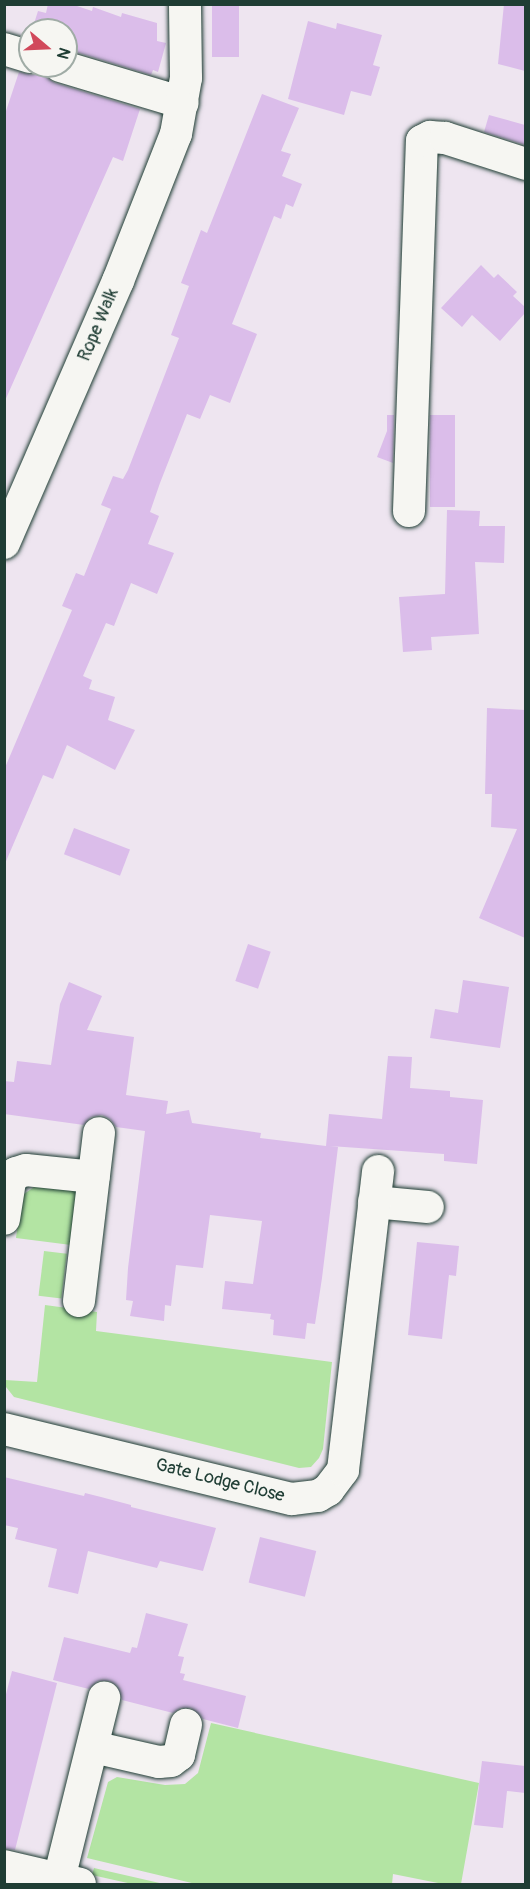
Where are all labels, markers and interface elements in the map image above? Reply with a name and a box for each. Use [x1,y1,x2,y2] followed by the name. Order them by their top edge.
[18,18,78,78] north arrow
[52,45,74,62] text: N
[74,285,124,365] street label: Rope Walk
[153,1455,287,1507] street label: Gate Lodge Close

